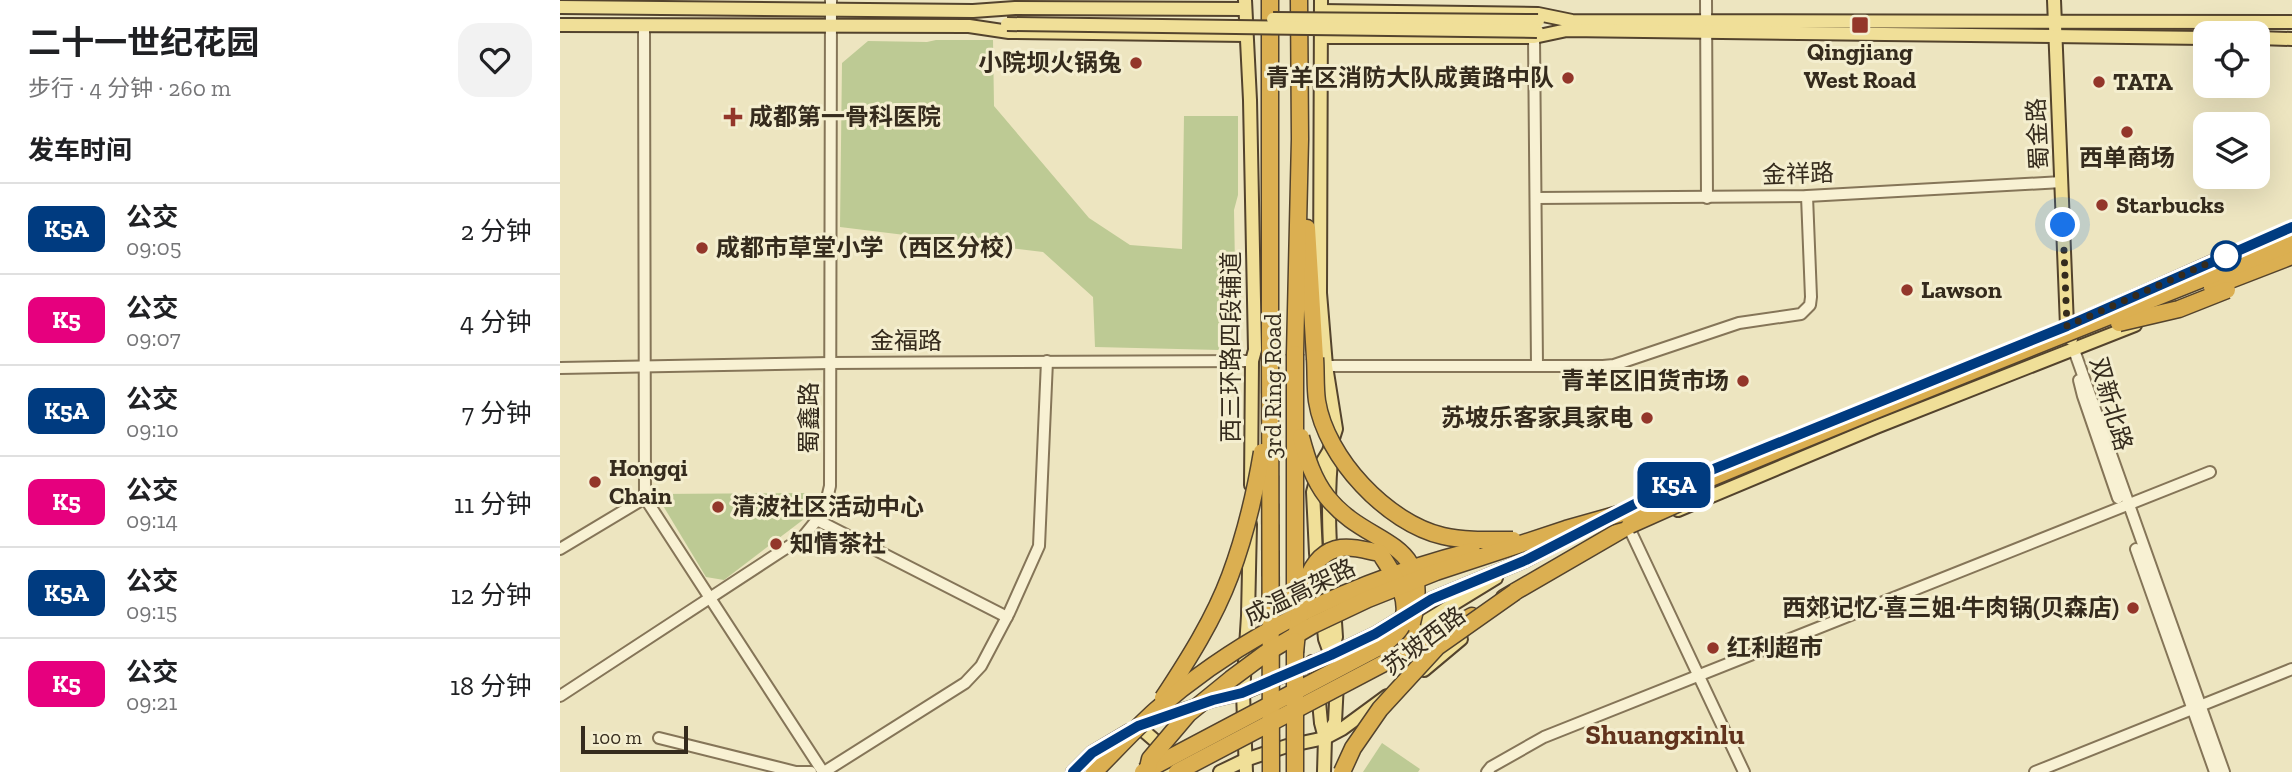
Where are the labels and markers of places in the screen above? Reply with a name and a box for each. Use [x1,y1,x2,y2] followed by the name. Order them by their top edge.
[1850,15,1870,35] marker: Qingjiang West Road
[1804,37,1917,94] place label: Qingjiang West Road
[978,48,1122,77] place label: 小院坝火锅兔
[1128,55,1144,71] marker: 小院坝火锅兔
[1266,63,1554,92] place label: 青羊区消防大队成黄路中队
[2113,67,2173,96] place label: TATA
[1560,70,1576,86] marker: 青羊区消防大队成黄路中队
[2091,74,2107,90] marker: TATA
[749,102,941,131] place label: 成都第一骨科医院
[723,107,743,127] marker: 成都第一骨科医院
[2119,124,2135,140] marker: 西单商场
[2079,143,2175,172] place label: 西单商场
[2116,190,2225,219] place label: Starbucks
[2094,197,2110,213] marker: Starbucks
[716,233,1028,262] place label: 成都市草堂小学（西区分校）
[694,240,710,256] marker: 成都市草堂小学（西区分校）
[2211,241,2241,271] unlabelled marker
[1921,275,2002,304] place label: Lawson
[1899,282,1915,298] marker: Lawson
[1561,366,1729,395] place label: 青羊区旧货市场
[1735,373,1751,389] marker: 青羊区旧货市场
[1441,403,1633,432] place label: 苏坡乐客家具家电
[1639,410,1655,426] marker: 苏坡乐客家具家电
[609,453,688,510] place label: Hongqi Chain
[587,474,603,490] marker: Hongqi Chain
[732,492,924,521] place label: 清波社区活动中心
[710,499,726,515] marker: 清波社区活动中心
[790,529,886,558] place label: 知情茶社
[768,536,784,552] marker: 知情茶社
[1782,593,2119,622] place label: 西郊记忆·喜三姐·牛肉锅(贝森店)
[2125,600,2141,616] marker: 西郊记忆·喜三姐·牛肉锅(贝森店)
[1727,633,1823,662] place label: 红利超市
[1705,640,1721,656] marker: 红利超市

